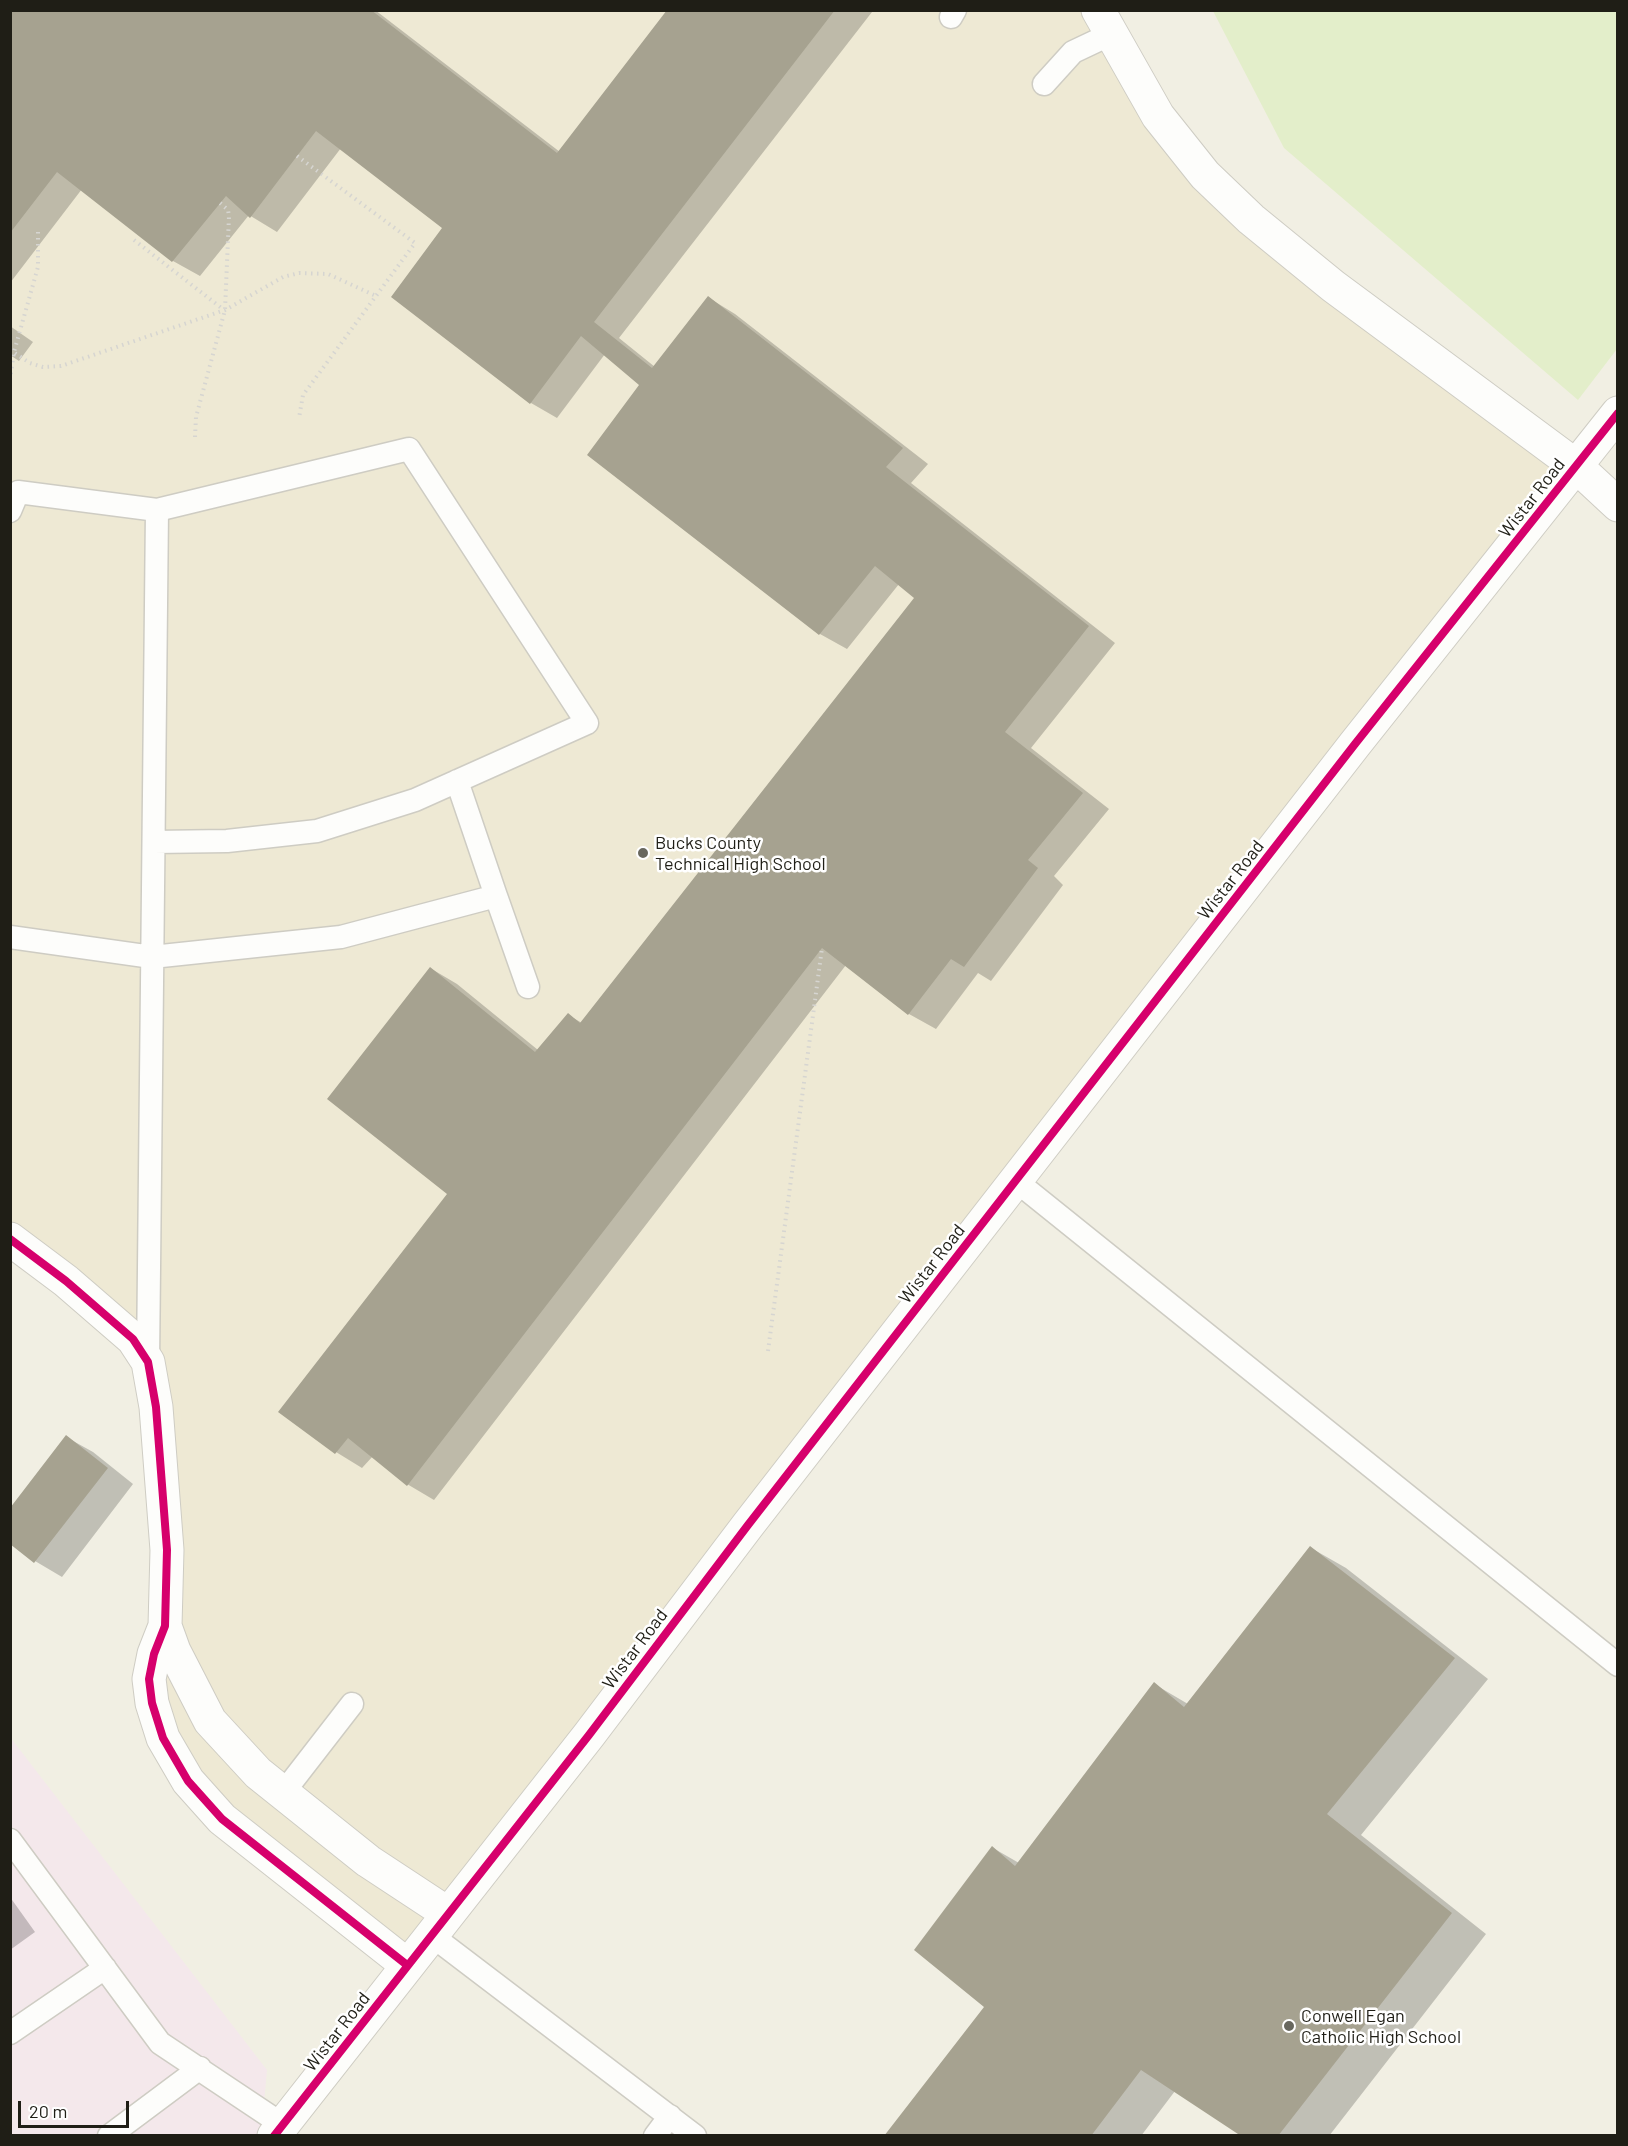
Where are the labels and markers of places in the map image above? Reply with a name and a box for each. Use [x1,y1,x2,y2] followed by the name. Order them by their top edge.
[655,832,826,874] place label: Bucks County Technical High School
[636,846,650,860] marker: Bucks County Technical High School
[1301,2005,1461,2048] place label: Conwell Egan Catholic High School
[1282,2019,1296,2033] marker: Conwell Egan Catholic High School

